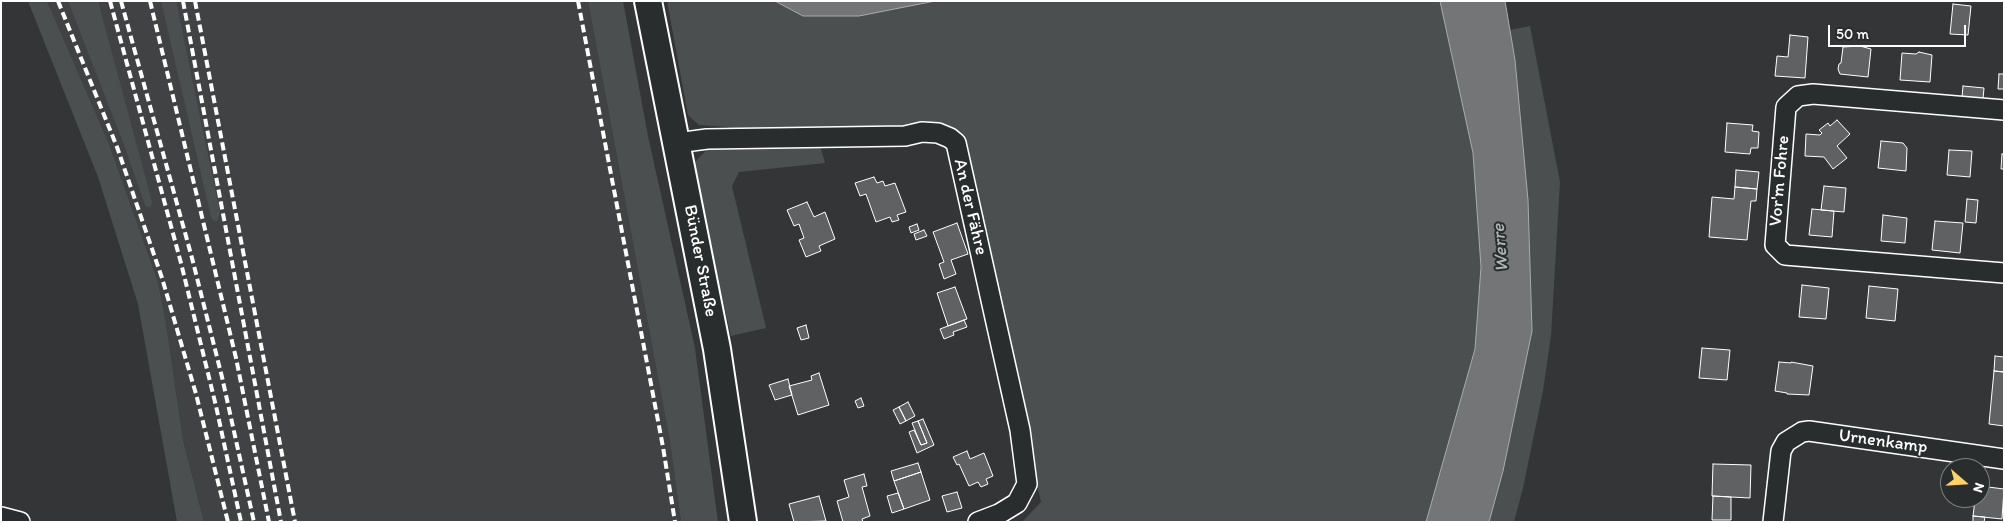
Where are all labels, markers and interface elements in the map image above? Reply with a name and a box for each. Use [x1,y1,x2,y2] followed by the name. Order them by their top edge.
[1830,15,1968,47] scale bar
[1836,25,1869,43] text: 50 m
[1765,135,1795,227] street label: Vor'm Fohre
[948,157,992,257] street label: An der Fähre
[679,203,721,319] street label: Bünder Straße
[1488,223,1514,273] water label: Werre
[1837,425,1929,459] street label: Urnenkamp
[1940,458,1990,508] north arrow
[1969,480,1988,495] text: N

